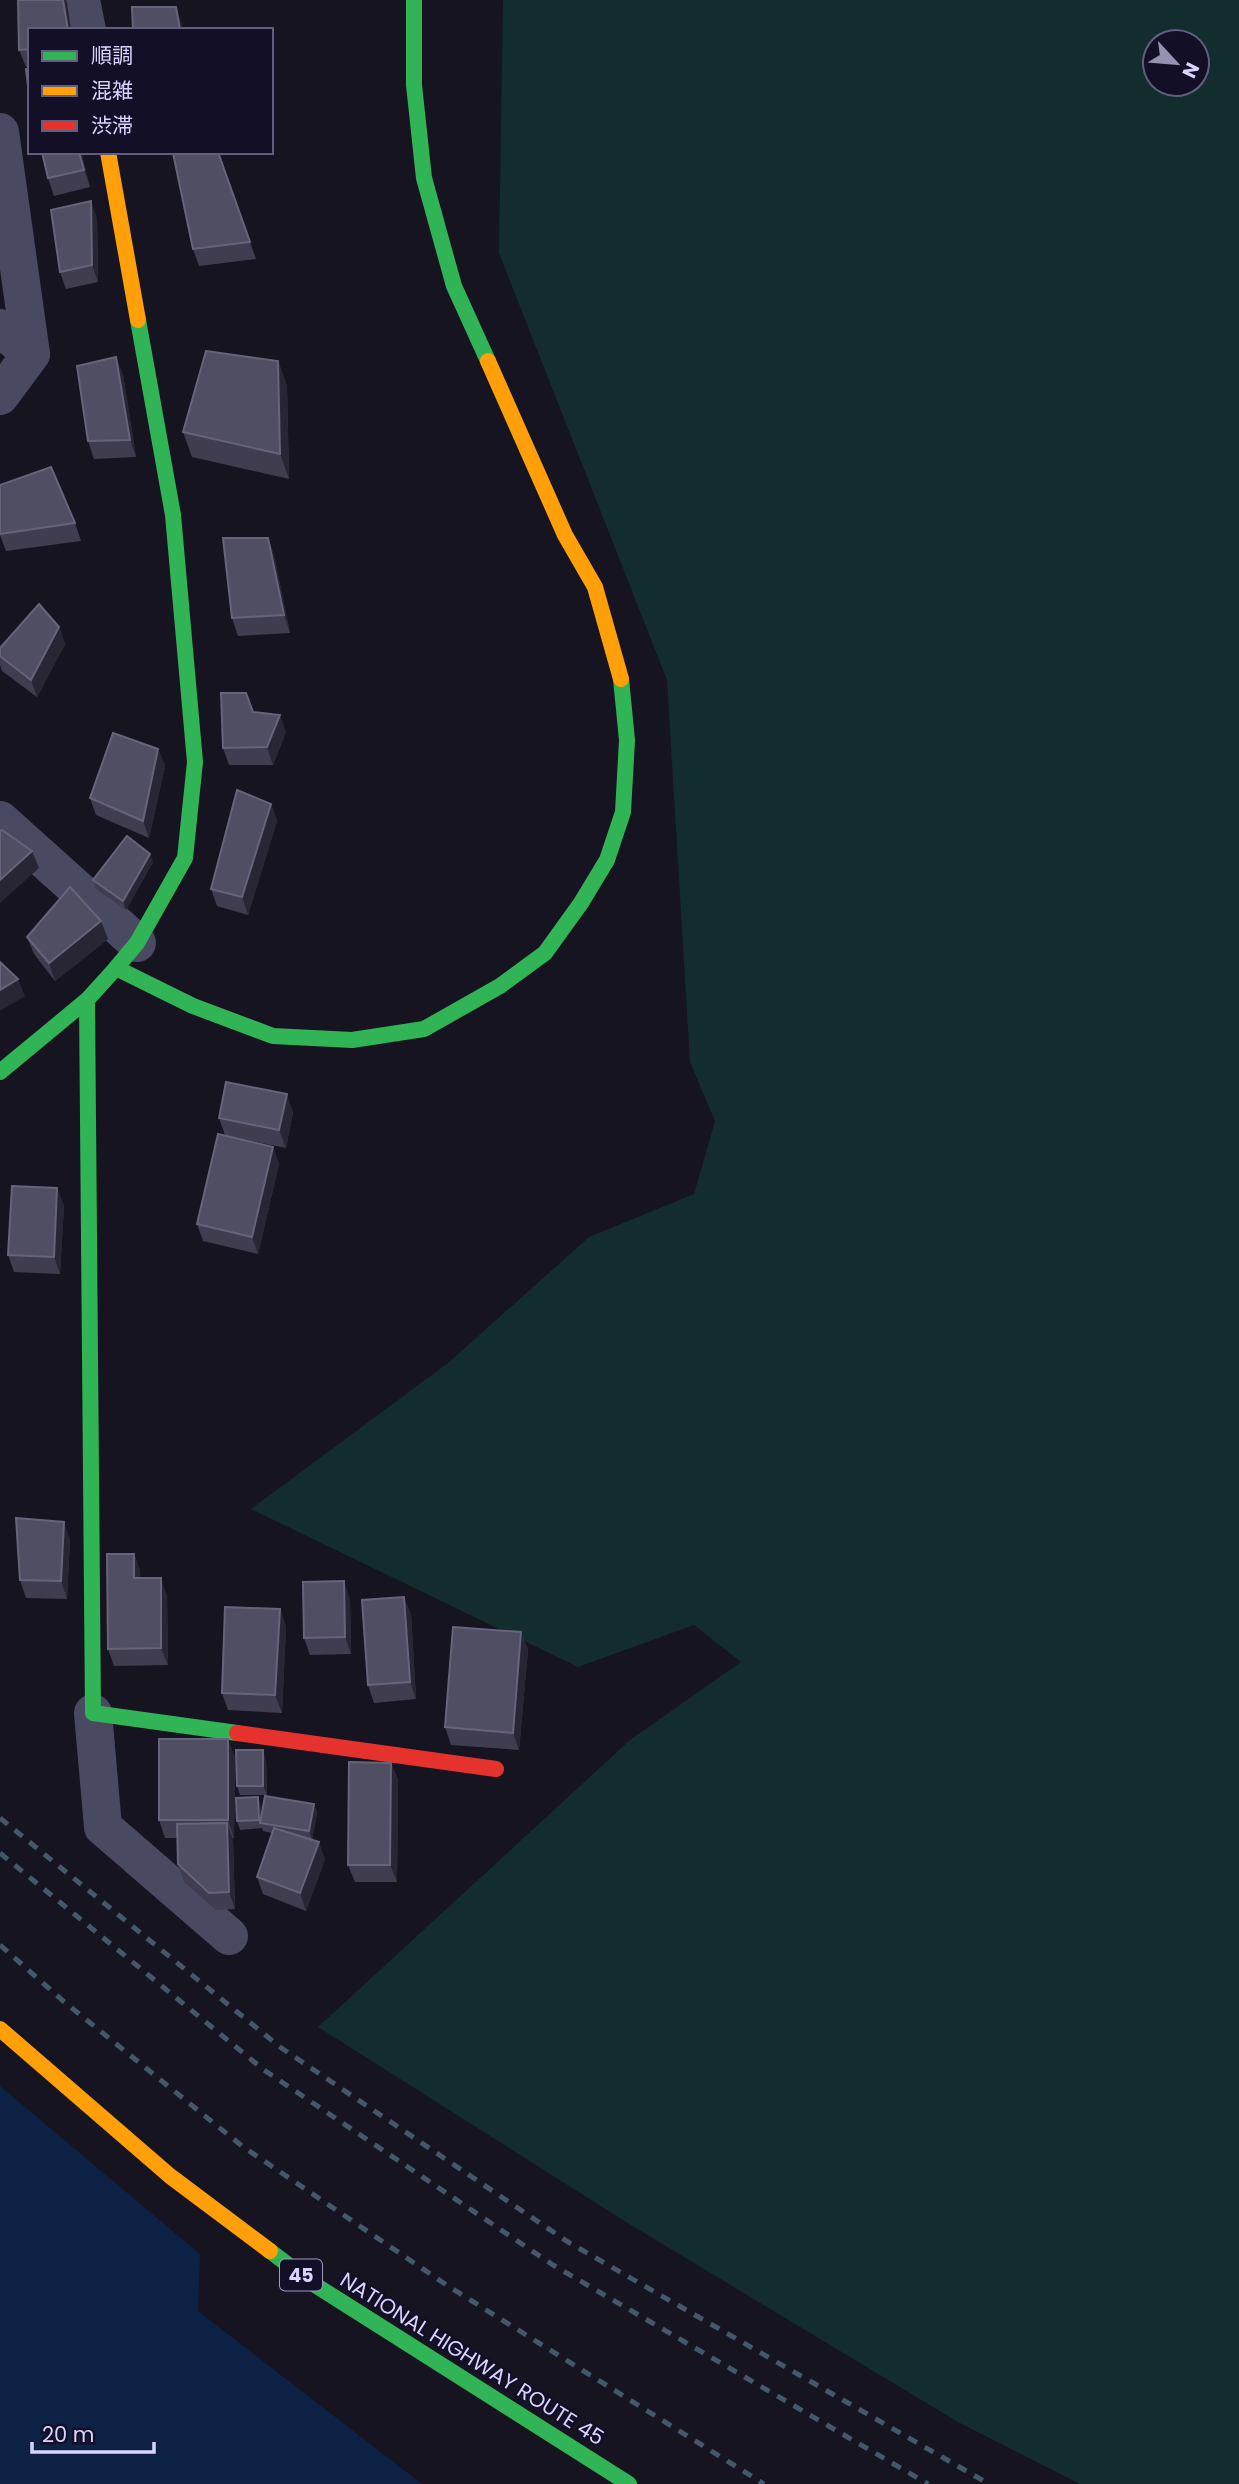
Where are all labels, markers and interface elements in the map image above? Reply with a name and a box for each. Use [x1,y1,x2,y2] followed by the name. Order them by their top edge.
[28,28,273,154] legend
[1141,28,1211,98] north arrow
[91,41,133,70] text: 順調
[1176,58,1206,83] text: N
[91,76,133,105] text: 混雑
[91,111,133,140] text: 渋滞
[280,2260,322,2290] road number: 45
[335,2265,610,2452] street label: NATIONAL HIGHWAY ROUTE 45
[32,2410,154,2454] scale bar
[42,2420,95,2449] text: 20 m

